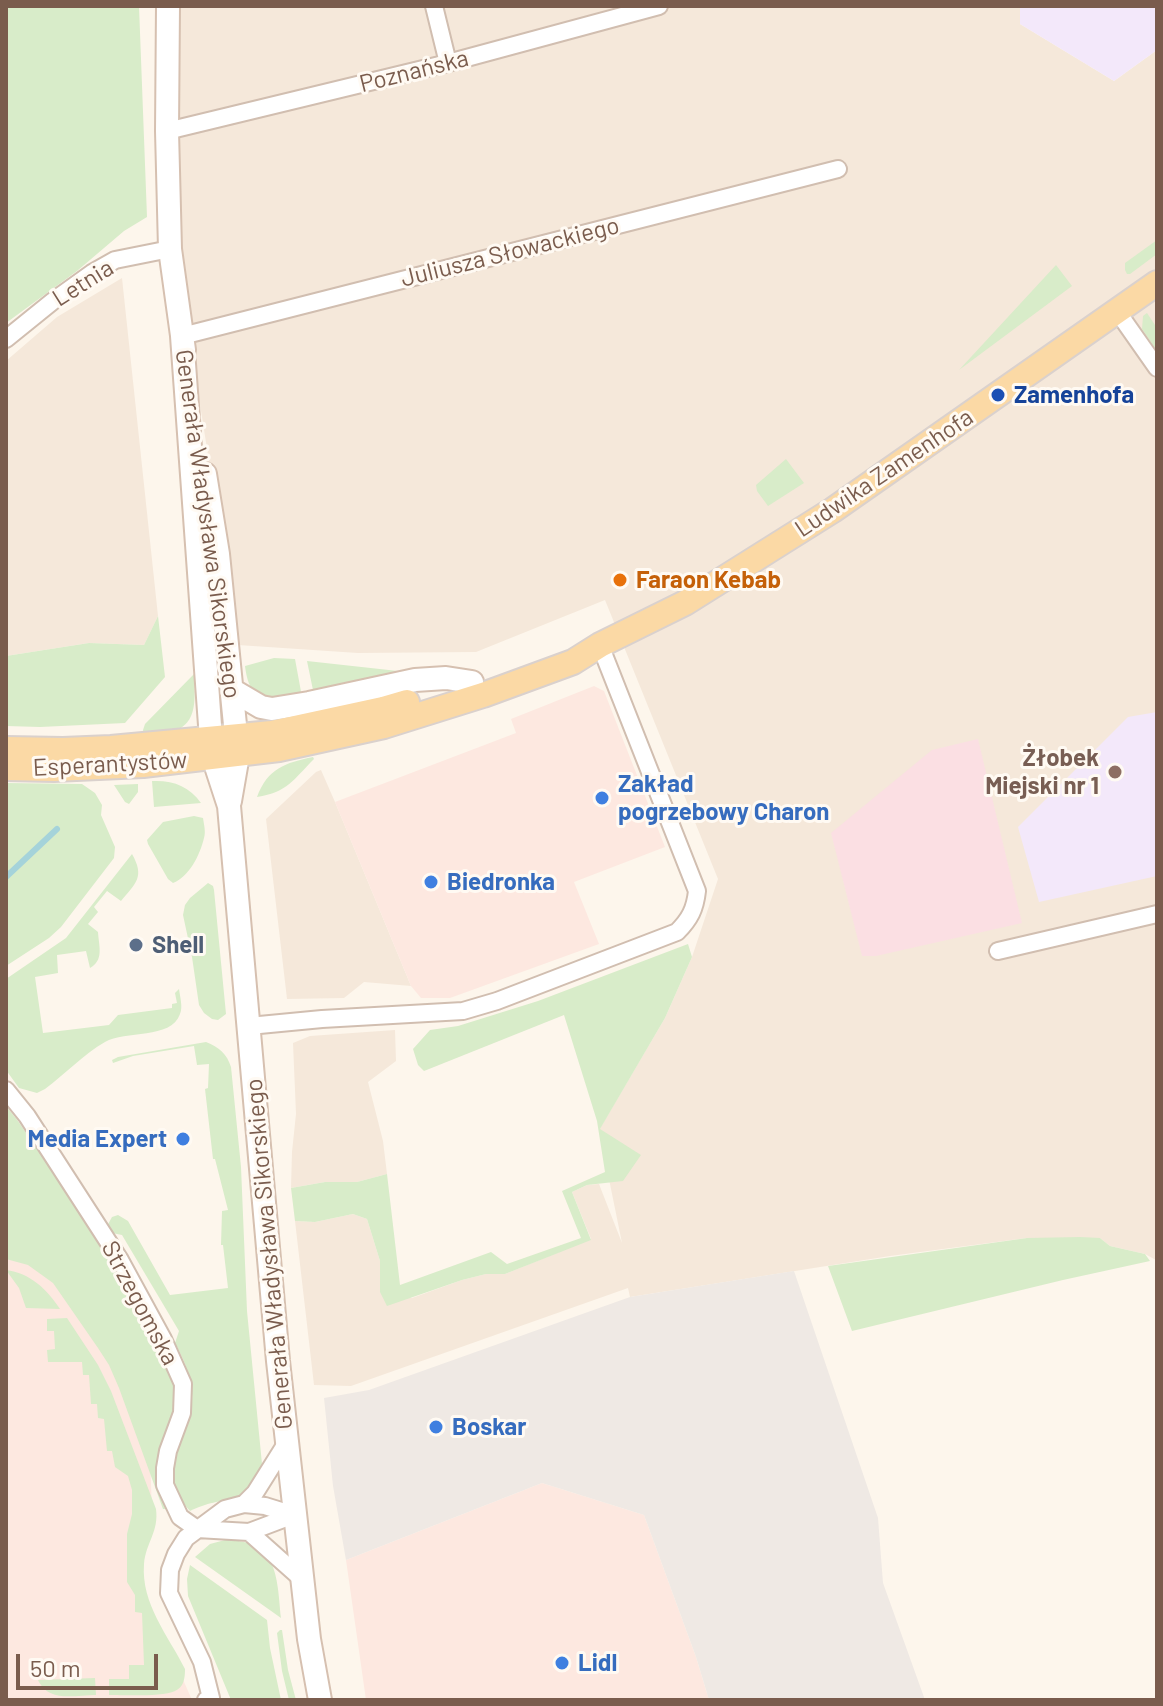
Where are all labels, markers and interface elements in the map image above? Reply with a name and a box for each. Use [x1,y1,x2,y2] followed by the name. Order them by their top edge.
[357,44,471,98] street label: Poznańska
[398,211,622,293] street label: Juliusza Słowackiego
[47,253,119,313] street label: Letnia
[169,348,247,700] street label: Generała Władysława Sikorskiego
[1014,381,1134,409] place label: Zamenhofa
[989,386,1007,404] marker: Zamenhofa
[789,403,979,543] street label: Ludwika Zamenhofa
[636,566,781,594] place label: Faraon Kebab
[611,571,629,589] marker: Faraon Kebab
[985,744,1099,800] place label: Żłobek Miejski nr 1
[32,746,188,782] street label: Esperantystów
[1106,763,1124,781] marker: Żłobek Miejski nr 1
[618,770,829,826] place label: Zakład pogrzebowy Charon
[593,789,611,807] marker: Zakład pogrzebowy Charon
[447,868,555,896] place label: Biedronka
[422,873,440,891] marker: Biedronka
[152,931,204,959] place label: Shell
[127,936,145,954] marker: Shell
[239,1077,299,1431] street label: Generała Władysława Sikorskiego
[28,1125,167,1153] place label: Media Expert
[174,1130,192,1148] marker: Media Expert
[95,1236,185,1370] street label: Strzegomska
[452,1413,526,1441] place label: Boskar
[427,1418,445,1436] marker: Boskar
[20,1638,162,1688] scale bar
[578,1649,617,1677] place label: Lidl
[30,1653,81,1682] text: 50 m
[553,1654,571,1672] marker: Lidl

